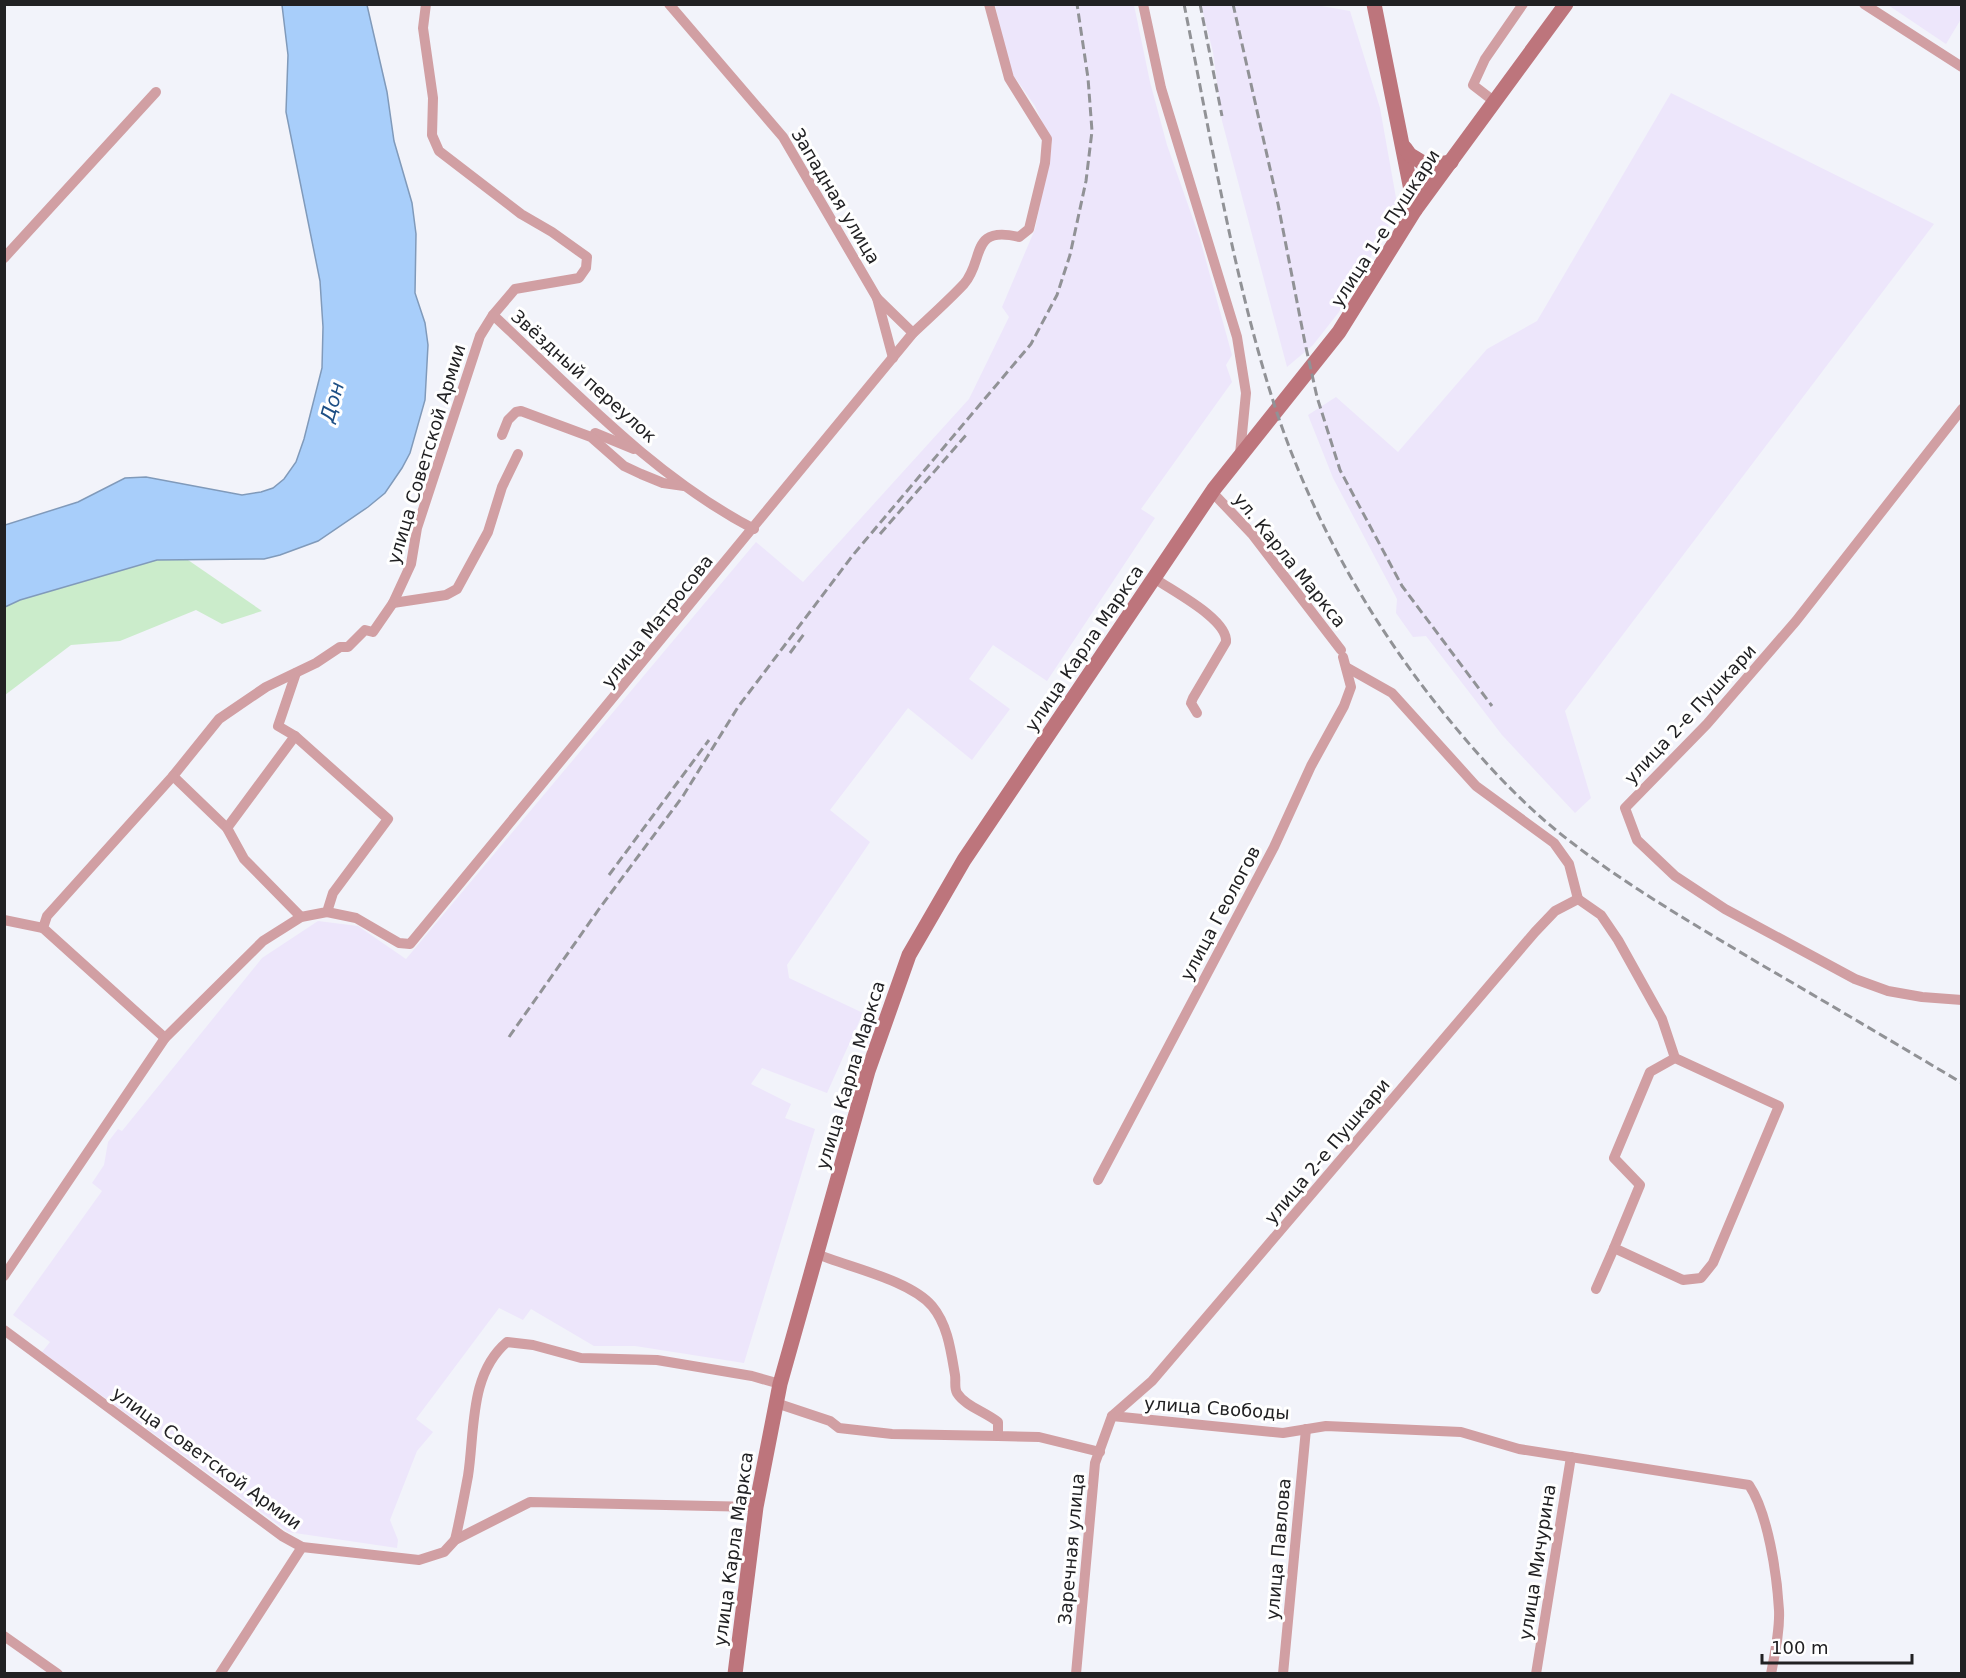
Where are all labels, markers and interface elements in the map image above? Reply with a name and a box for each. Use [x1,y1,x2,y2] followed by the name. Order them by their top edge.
[787,124,885,268] street label: Западная улица
[1326,145,1444,311] street label: улица 1-е Пушкари
[507,305,661,447] street label: Звёздный переулок
[383,342,469,566] street label: улица Советской Армии
[315,379,349,426] water label: Дон
[1229,489,1351,631] street label: ул. Карла Маркса
[597,550,717,692] street label: улица Матросова
[1020,561,1148,735] street label: улица Карла Маркса
[1620,640,1760,788] street label: улица 2-е Пушкари
[1176,842,1264,984] street label: улица Геологов
[811,978,889,1172] street label: улица Карла Маркса
[1260,1074,1394,1228] street label: улица 2-е Пушкари
[108,1382,306,1534] street label: улица Советской Армии
[1144,1392,1290,1424] street label: улица Свободы
[709,1450,757,1648] street label: улица Карла Маркса
[1054,1472,1088,1626] street label: Заречная улица
[1261,1477,1295,1621] street label: улица Павлова
[1514,1483,1560,1641] street label: улица Мичурина
[1762,1627,1912,1665] scale bar
[1771,1637,1829,1658] text: 100 m

